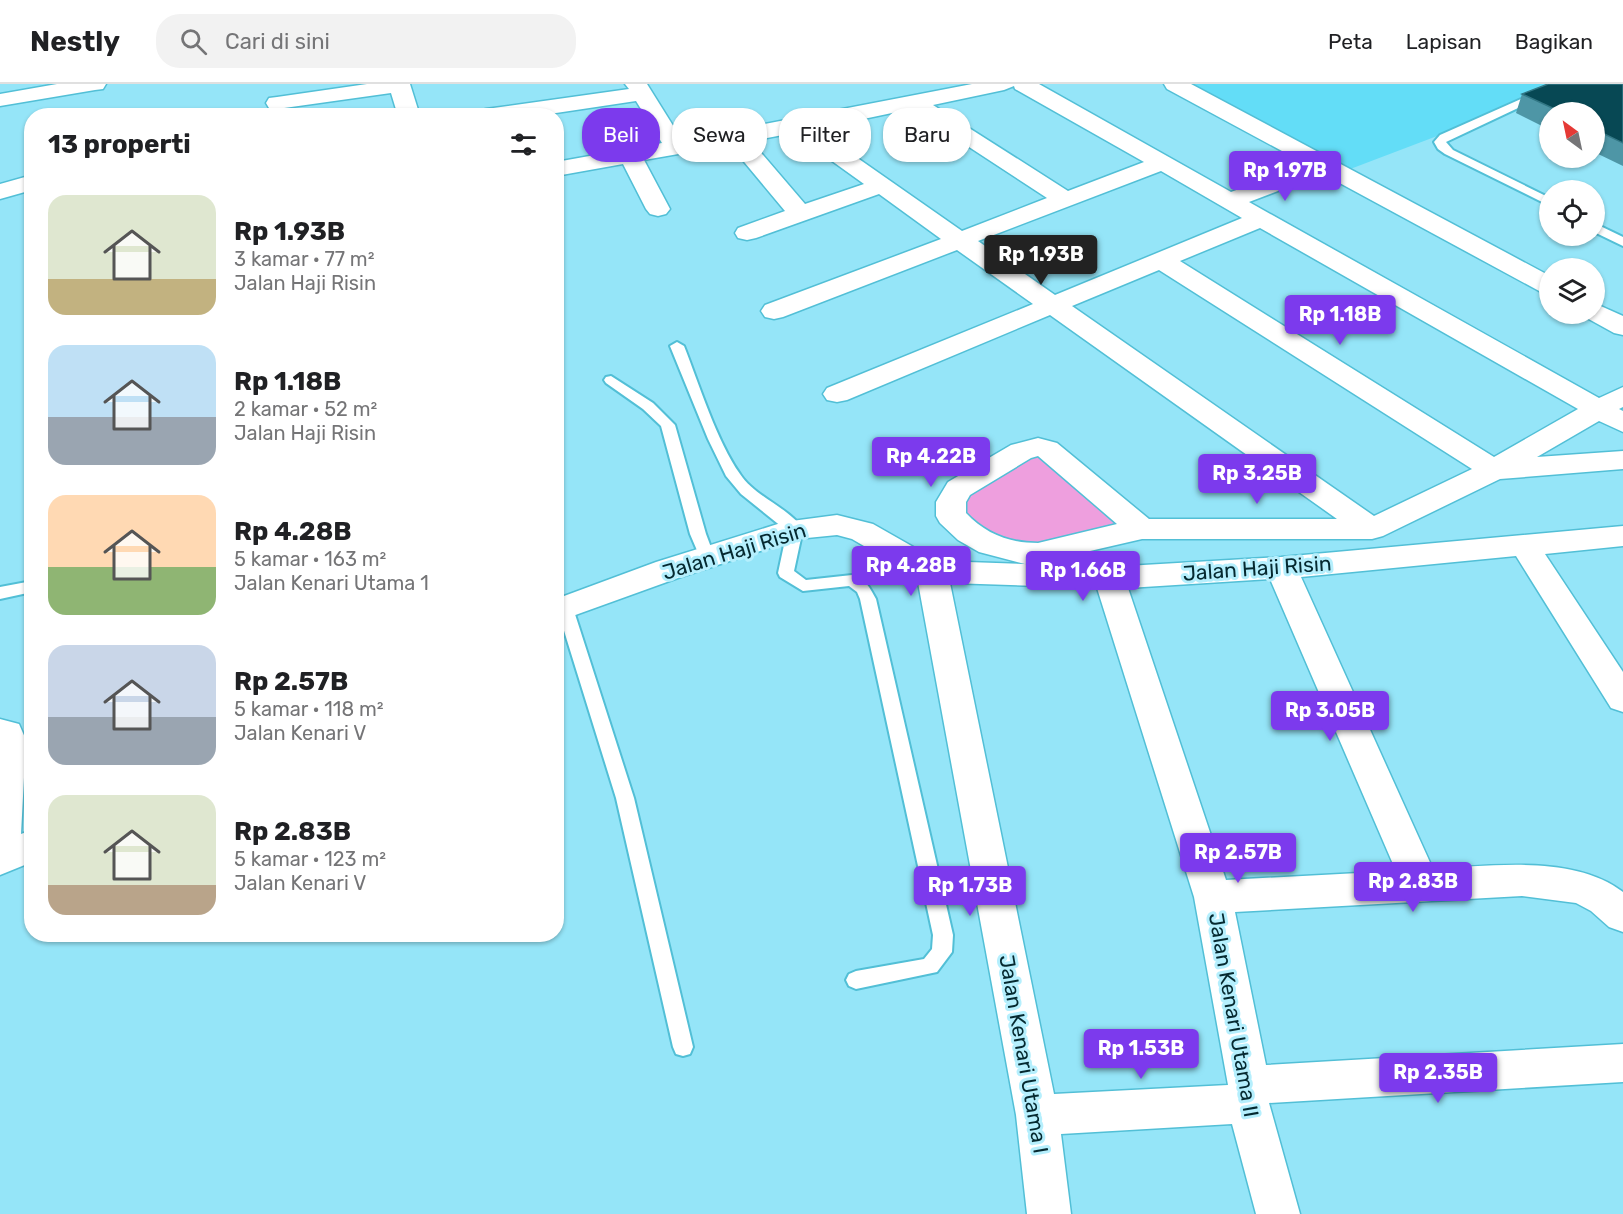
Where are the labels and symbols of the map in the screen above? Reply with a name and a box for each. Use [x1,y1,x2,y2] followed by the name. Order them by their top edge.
[1539,102,1605,168] north arrow
[1223,151,1347,202] pin: Rp 1.97B
[979,235,1103,286] pin: Rp 1.93B
[1278,295,1402,346] pin: Rp 1.18B
[869,437,993,488] pin: Rp 4.22B
[1195,454,1319,505] pin: Rp 3.25B
[659,517,809,585] street label: Jalan Haji Risin
[849,546,973,597] pin: Rp 4.28B
[1182,550,1332,586] street label: Jalan Haji Risin
[1021,551,1145,602] pin: Rp 1.66B
[1268,691,1392,742] pin: Rp 3.05B
[1176,833,1300,884] pin: Rp 2.57B
[1351,862,1475,913] pin: Rp 2.83B
[908,866,1032,917] pin: Rp 1.73B
[1204,911,1264,1119] street label: Jalan Kenari Utama II
[994,953,1054,1155] street label: Jalan Kenari Utama I
[1079,1029,1203,1080] pin: Rp 1.53B
[1376,1053,1500,1104] pin: Rp 2.35B

